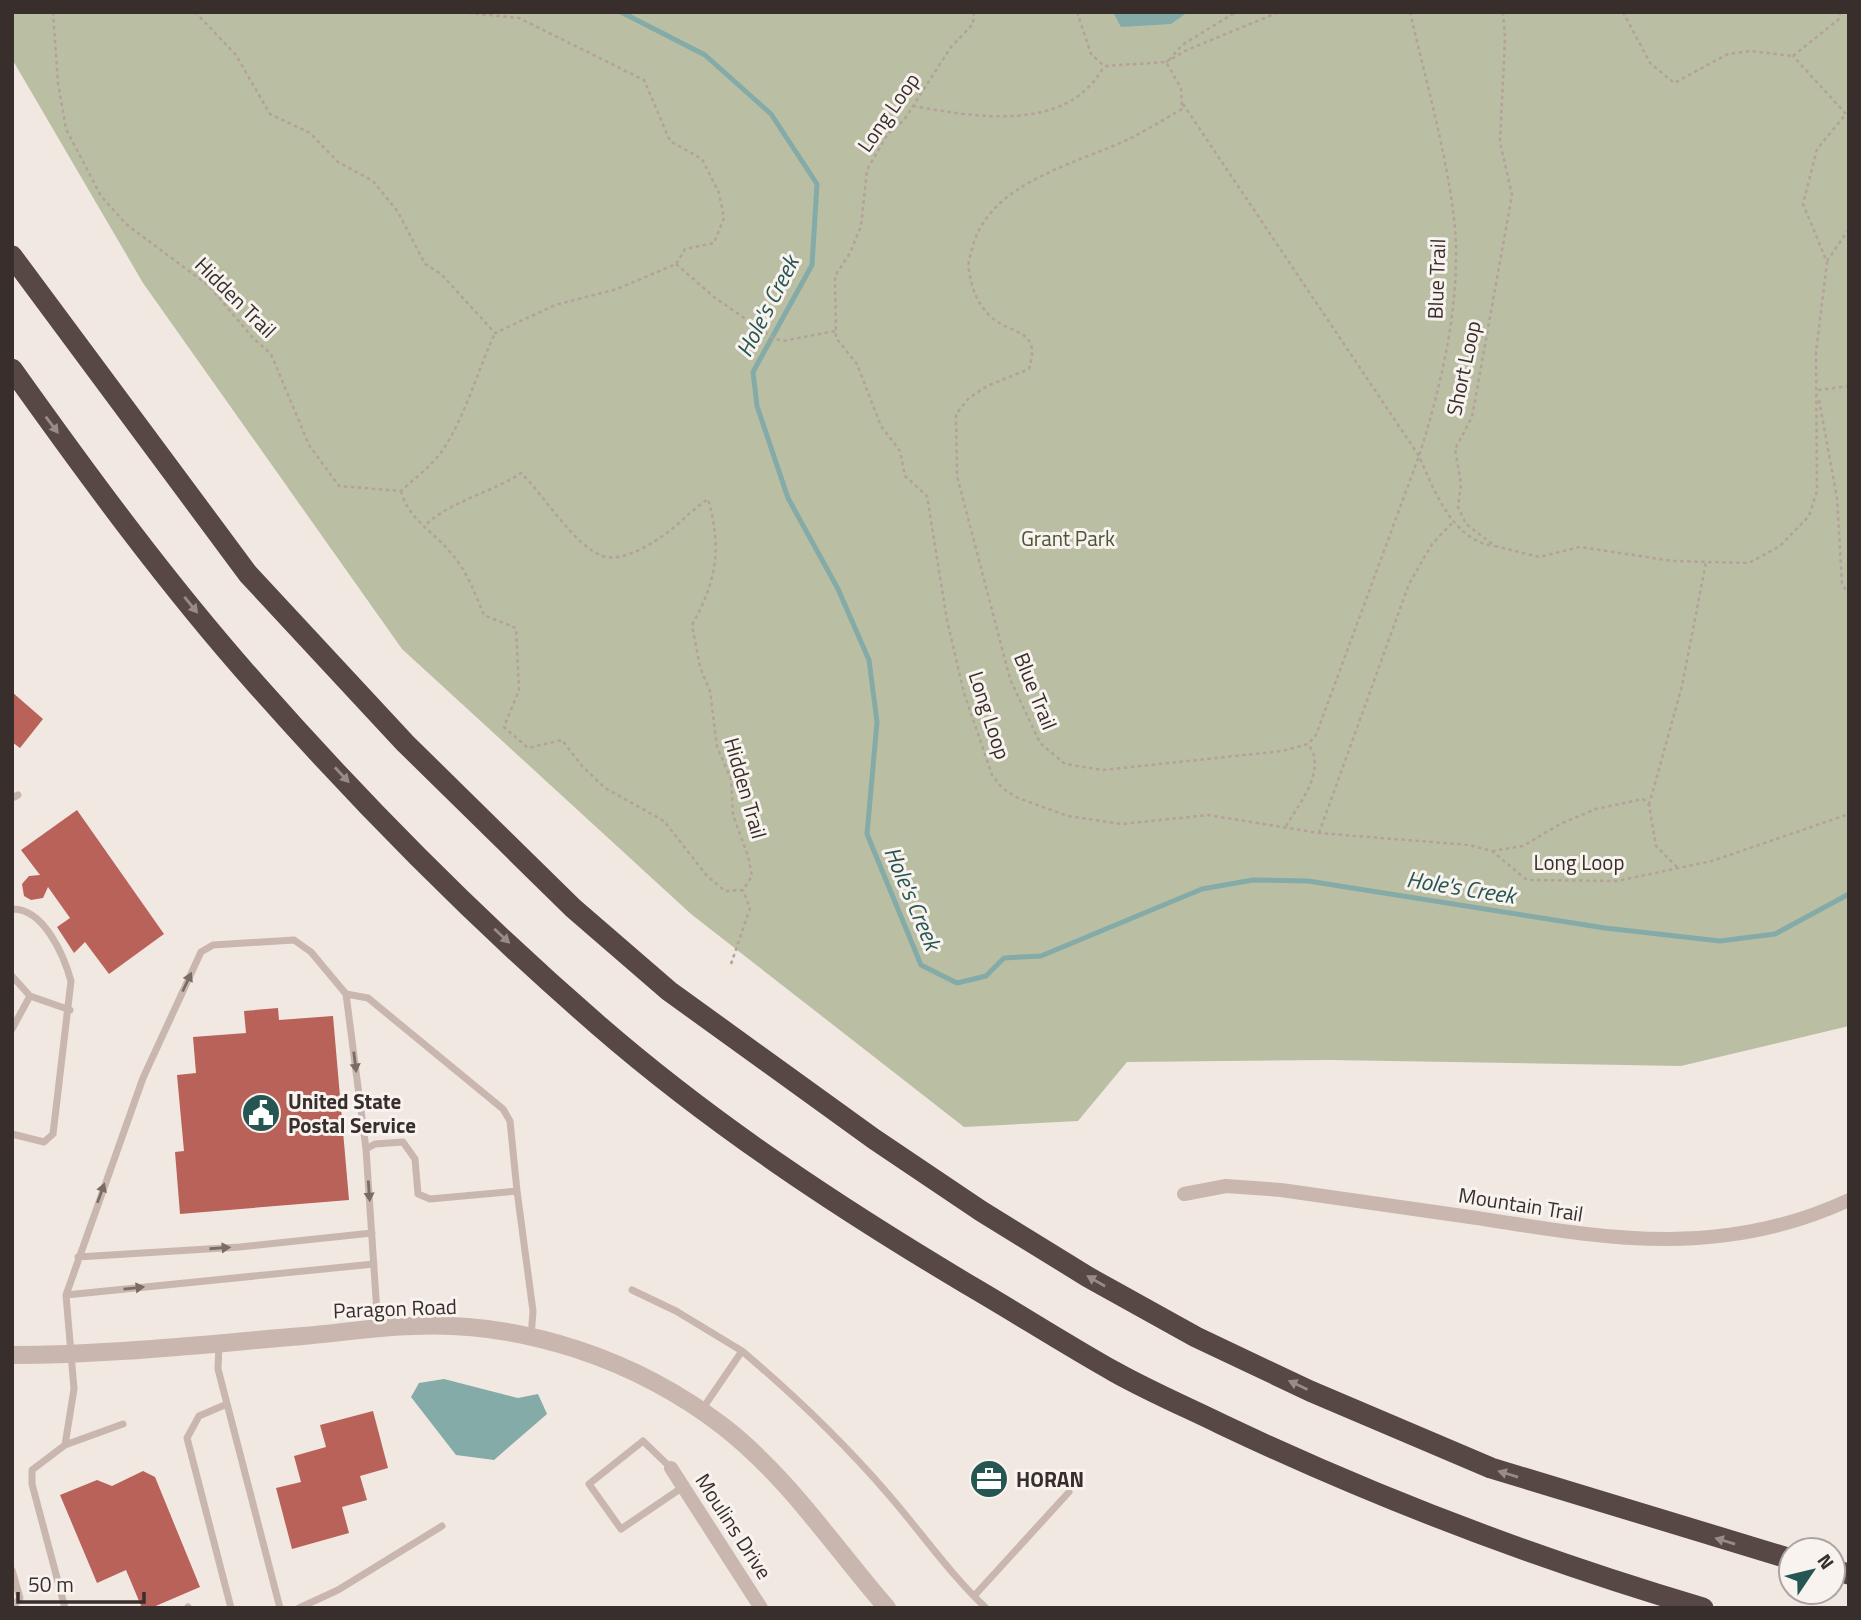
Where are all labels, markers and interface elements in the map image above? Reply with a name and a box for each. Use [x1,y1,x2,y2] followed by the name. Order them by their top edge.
[849,66,927,158] street label: Long Loop
[1419,238,1453,320] street label: Blue Trail
[727,247,809,363] water label: Hole's Creek
[188,249,284,345] street label: Hidden Trail
[1437,318,1489,418] street label: Short Loop
[45,415,60,433] one-way arrow
[1021,522,1115,554] park label: Grant Park
[183,596,198,613] one-way arrow
[1006,648,1066,734] street label: Blue Trail
[961,667,1019,763] street label: Long Loop
[716,734,776,842] street label: Hidden Trail
[333,766,349,783] one-way arrow
[875,841,952,958] water label: Hole's Creek
[1534,846,1624,878] street label: Long Loop
[1404,861,1521,913] water label: Hole's Creek
[493,928,510,944] one-way arrow
[181,972,193,992] one-way arrow
[349,1051,360,1073] one-way arrow
[288,1085,416,1141] place label: United State Postal Service
[240,1092,282,1134] public building icon: United State Postal Service
[1456,1178,1586,1230] street label: Mountain Trail
[364,1180,375,1202] one-way arrow
[96,1182,107,1203] one-way arrow
[209,1242,231,1253] one-way arrow
[1086,1275,1106,1287] one-way arrow
[123,1282,145,1293] one-way arrow
[333,1290,457,1326] street label: Paragon Road
[1288,1380,1308,1391] one-way arrow
[968,1458,1010,1500] office icon: HORAN
[1016,1463,1084,1495] place label: HORAN
[688,1467,780,1585] street label: Moulins Drive
[1497,1468,1518,1478] one-way arrow
[1714,1535,1735,1545] one-way arrow
[1777,1536,1847,1606] north arrow
[1811,1547,1842,1575] text: N
[18,1560,144,1604] scale bar
[28,1568,74,1600] text: 50 m

